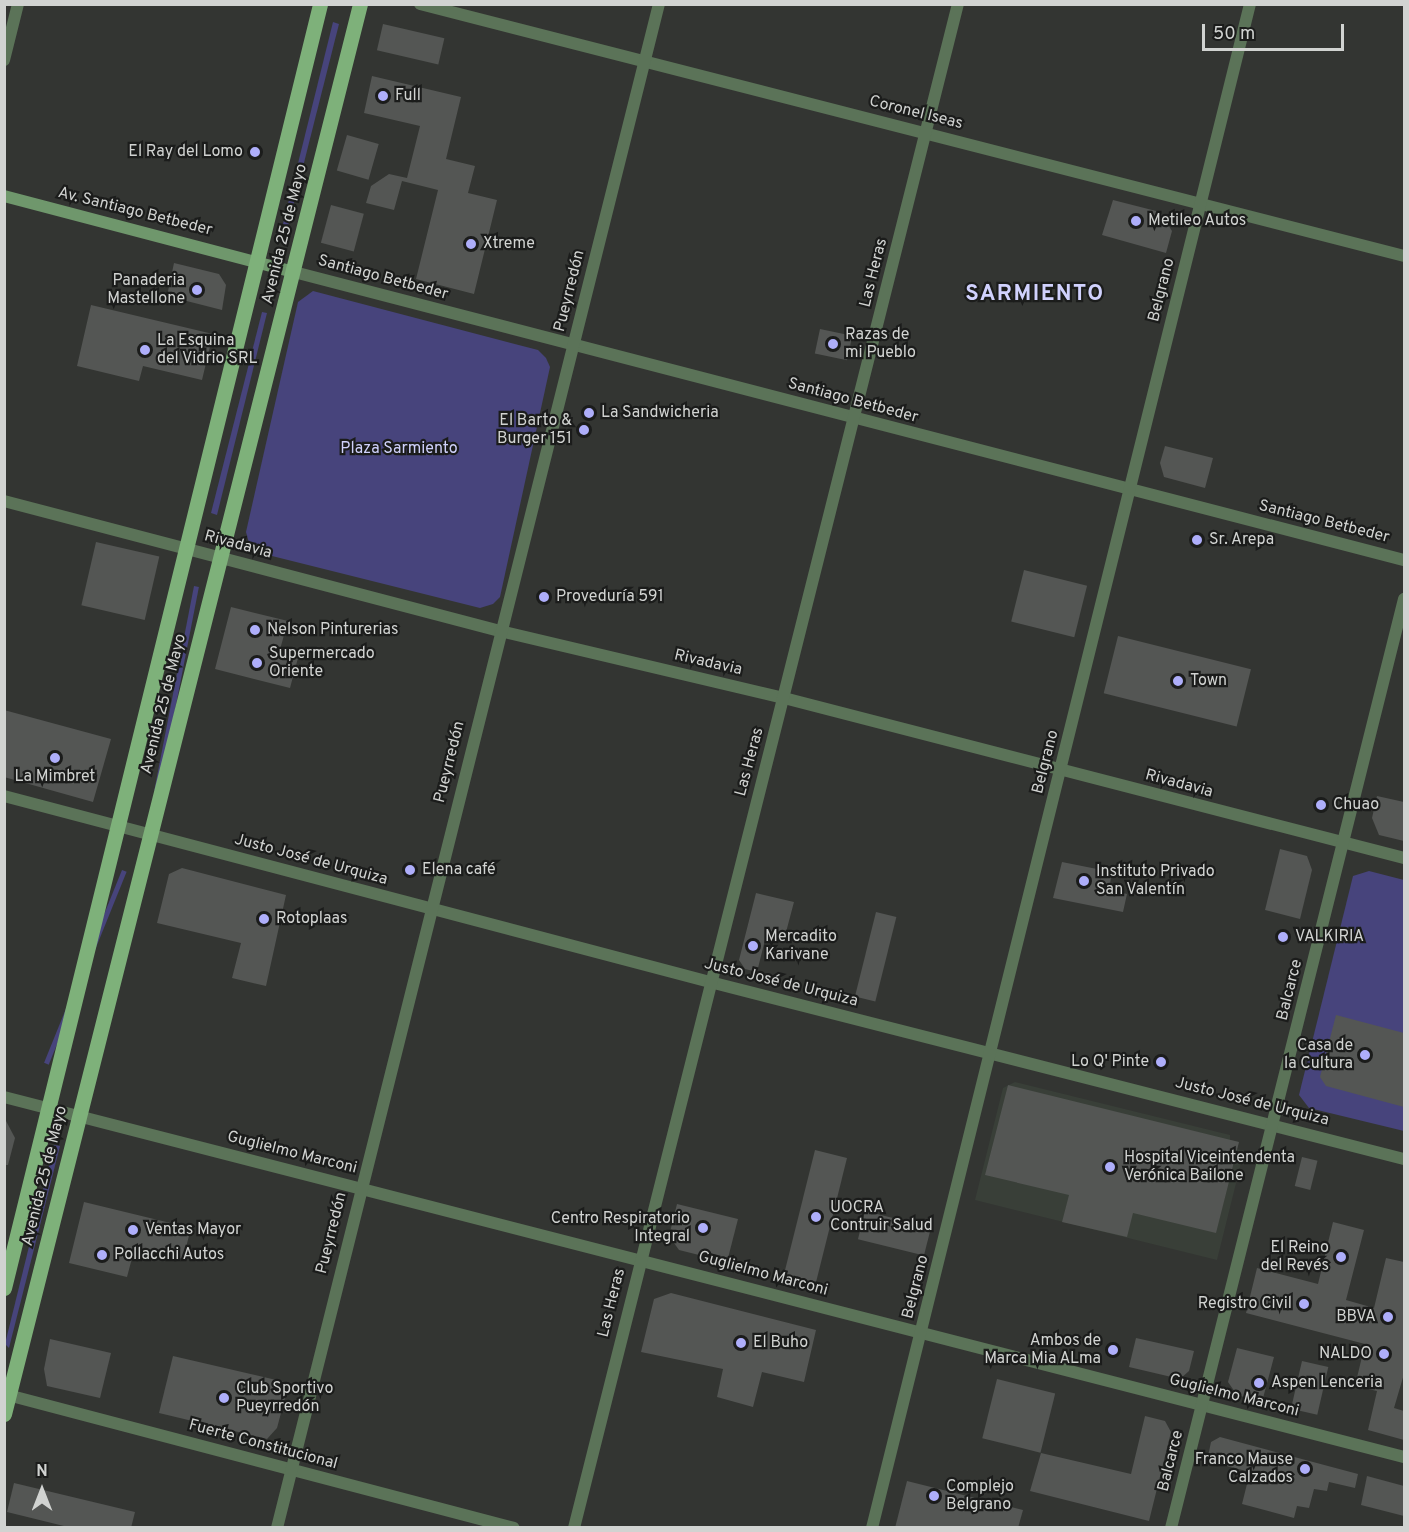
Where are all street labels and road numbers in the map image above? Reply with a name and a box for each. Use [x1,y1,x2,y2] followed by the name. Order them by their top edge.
[867,92,965,134] street label: Coronel Iseas
[258,162,312,306] street label: Avenida 25 de Mayo
[56,184,214,240] street label: Av. Santiago Betbeder
[856,236,892,310] street label: Las Heras
[551,248,589,334] street label: Pueyrredón
[316,251,450,305] street label: Santiago Betbeder
[1145,256,1179,324] street label: Belgrano
[786,374,920,428] street label: Santiago Betbeder
[1257,496,1391,548] street label: Santiago Betbeder
[202,527,274,563] street label: Rivadavia
[137,632,191,776] street label: Avenida 25 de Mayo
[672,646,744,680] street label: Rivadavia
[431,719,469,805] street label: Pueyrredón
[732,725,768,799] street label: Las Heras
[1029,728,1063,796] street label: Belgrano
[1143,766,1215,802] street label: Rivadavia
[232,830,390,890] street label: Justo José de Urquiza
[702,955,860,1011] street label: Justo José de Urquiza
[1273,957,1307,1023] street label: Balcarce
[1173,1074,1331,1130] street label: Justo José de Urquiza
[18,1104,72,1248] street label: Avenida 25 de Mayo
[225,1128,359,1178] street label: Guglielmo Marconi
[313,1190,351,1276] street label: Pueyrredón
[696,1247,830,1301] street label: Guglielmo Marconi
[899,1253,933,1321] street label: Belgrano
[594,1266,630,1340] street label: Las Heras
[1167,1371,1301,1421] street label: Guglielmo Marconi
[186,1416,340,1474] street label: Fuerte Constitucional
[1154,1428,1188,1494] street label: Balcarce

